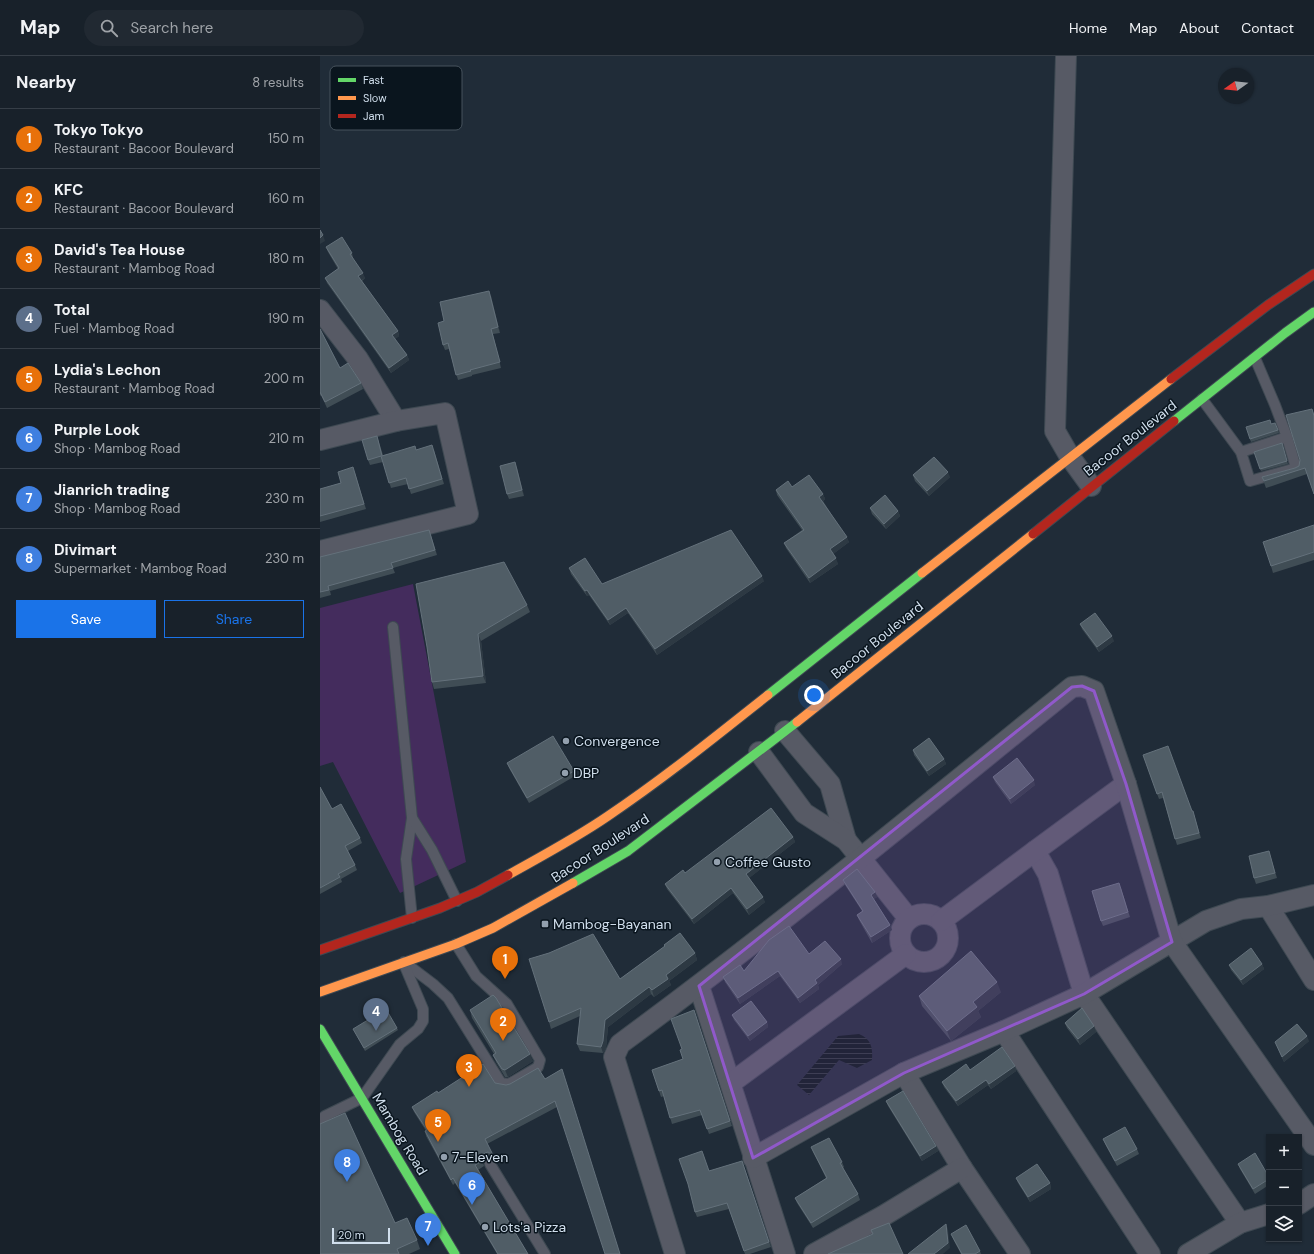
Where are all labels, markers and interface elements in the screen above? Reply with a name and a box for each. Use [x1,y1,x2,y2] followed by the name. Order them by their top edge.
[84,10,364,46] search box
[20,15,60,40] text: Map
[98,17,120,39] icon: search
[130,18,213,38] text: Search here
[1069,19,1107,37] text: Home
[1129,19,1157,37] text: Map
[1179,19,1219,37] text: About
[1241,19,1294,37] text: Contact
[330,66,462,130] legend
[1218,68,1254,104] north arrow
[16,71,76,93] text: Nearby
[363,73,384,87] text: Fast
[252,74,304,91] text: 8 results
[363,91,387,105] text: Slow
[363,109,384,123] text: Jam
[54,120,144,140] text: Tokyo Tokyo
[27,130,31,147] text: 1
[268,130,304,147] text: 150 m
[54,140,234,157] text: Restaurant · Bacoor Boulevard
[54,180,83,200] text: KFC
[25,190,33,207] text: 2
[268,190,304,207] text: 160 m
[54,200,234,217] text: Restaurant · Bacoor Boulevard
[54,240,185,260] text: David's Tea House
[25,250,33,267] text: 3
[268,250,304,267] text: 180 m
[54,260,215,277] text: Restaurant · Mambog Road
[54,300,90,320] text: Total
[25,310,33,327] text: 4
[268,310,304,327] text: 190 m
[54,320,174,337] text: Fuel · Mambog Road
[54,360,161,380] text: Lydia's Lechon
[25,370,33,387] text: 5
[264,370,304,387] text: 200 m
[54,380,215,397] text: Restaurant · Mambog Road
[1080,396,1180,480] street label: Bacoor Boulevard
[54,420,140,440] text: Purple Look
[25,430,33,447] text: 6
[269,430,304,447] text: 210 m
[54,440,181,457] text: Shop · Mambog Road
[54,480,170,500] text: Jianrich trading
[26,490,32,507] text: 7
[265,490,304,507] text: 230 m
[54,500,181,517] text: Shop · Mambog Road
[54,540,117,560] text: Divimart
[25,550,33,567] text: 8
[265,550,304,567] text: 230 m
[54,560,227,577] text: Supermarket · Mambog Road
[827,597,927,683] street label: Bacoor Boulevard
[16,600,156,638] button: Save
[164,600,304,638] button: Share
[804,685,824,705] your location
[574,732,660,750] place label: Convergence
[561,736,571,746] marker: Convergence
[573,764,599,782] place label: DBP
[560,768,570,778] marker: DBP
[548,810,652,886] street label: Bacoor Boulevard
[725,853,811,871] place label: Coffee Gusto
[712,857,722,867] marker: Coffee Gusto
[553,915,672,933] place label: Mambog-Bayanan
[540,919,550,929] marker: Mambog-Bayanan
[492,946,518,979] pin: 1
[363,998,389,1031] pin: 4
[490,1008,516,1041] pin: 2
[456,1054,482,1087] pin: 3
[368,1090,432,1178] street label: Mambog Road
[425,1109,451,1142] pin: 5
[1266,1134,1302,1242] map controls
[1266,1134,1302,1170] button: +
[452,1148,508,1166] place label: 7-Eleven
[334,1149,360,1182] pin: 8
[439,1152,449,1162] marker: 7-Eleven
[1266,1170,1302,1206] button: −
[459,1172,485,1205] pin: 6
[1266,1206,1302,1242] button: layers
[415,1213,441,1246] pin: 7
[493,1218,566,1236] place label: Lots'a Pizza
[480,1222,490,1232] marker: Lots'a Pizza
[332,1226,390,1245] scale bar
[338,1228,364,1242] text: 20 m

